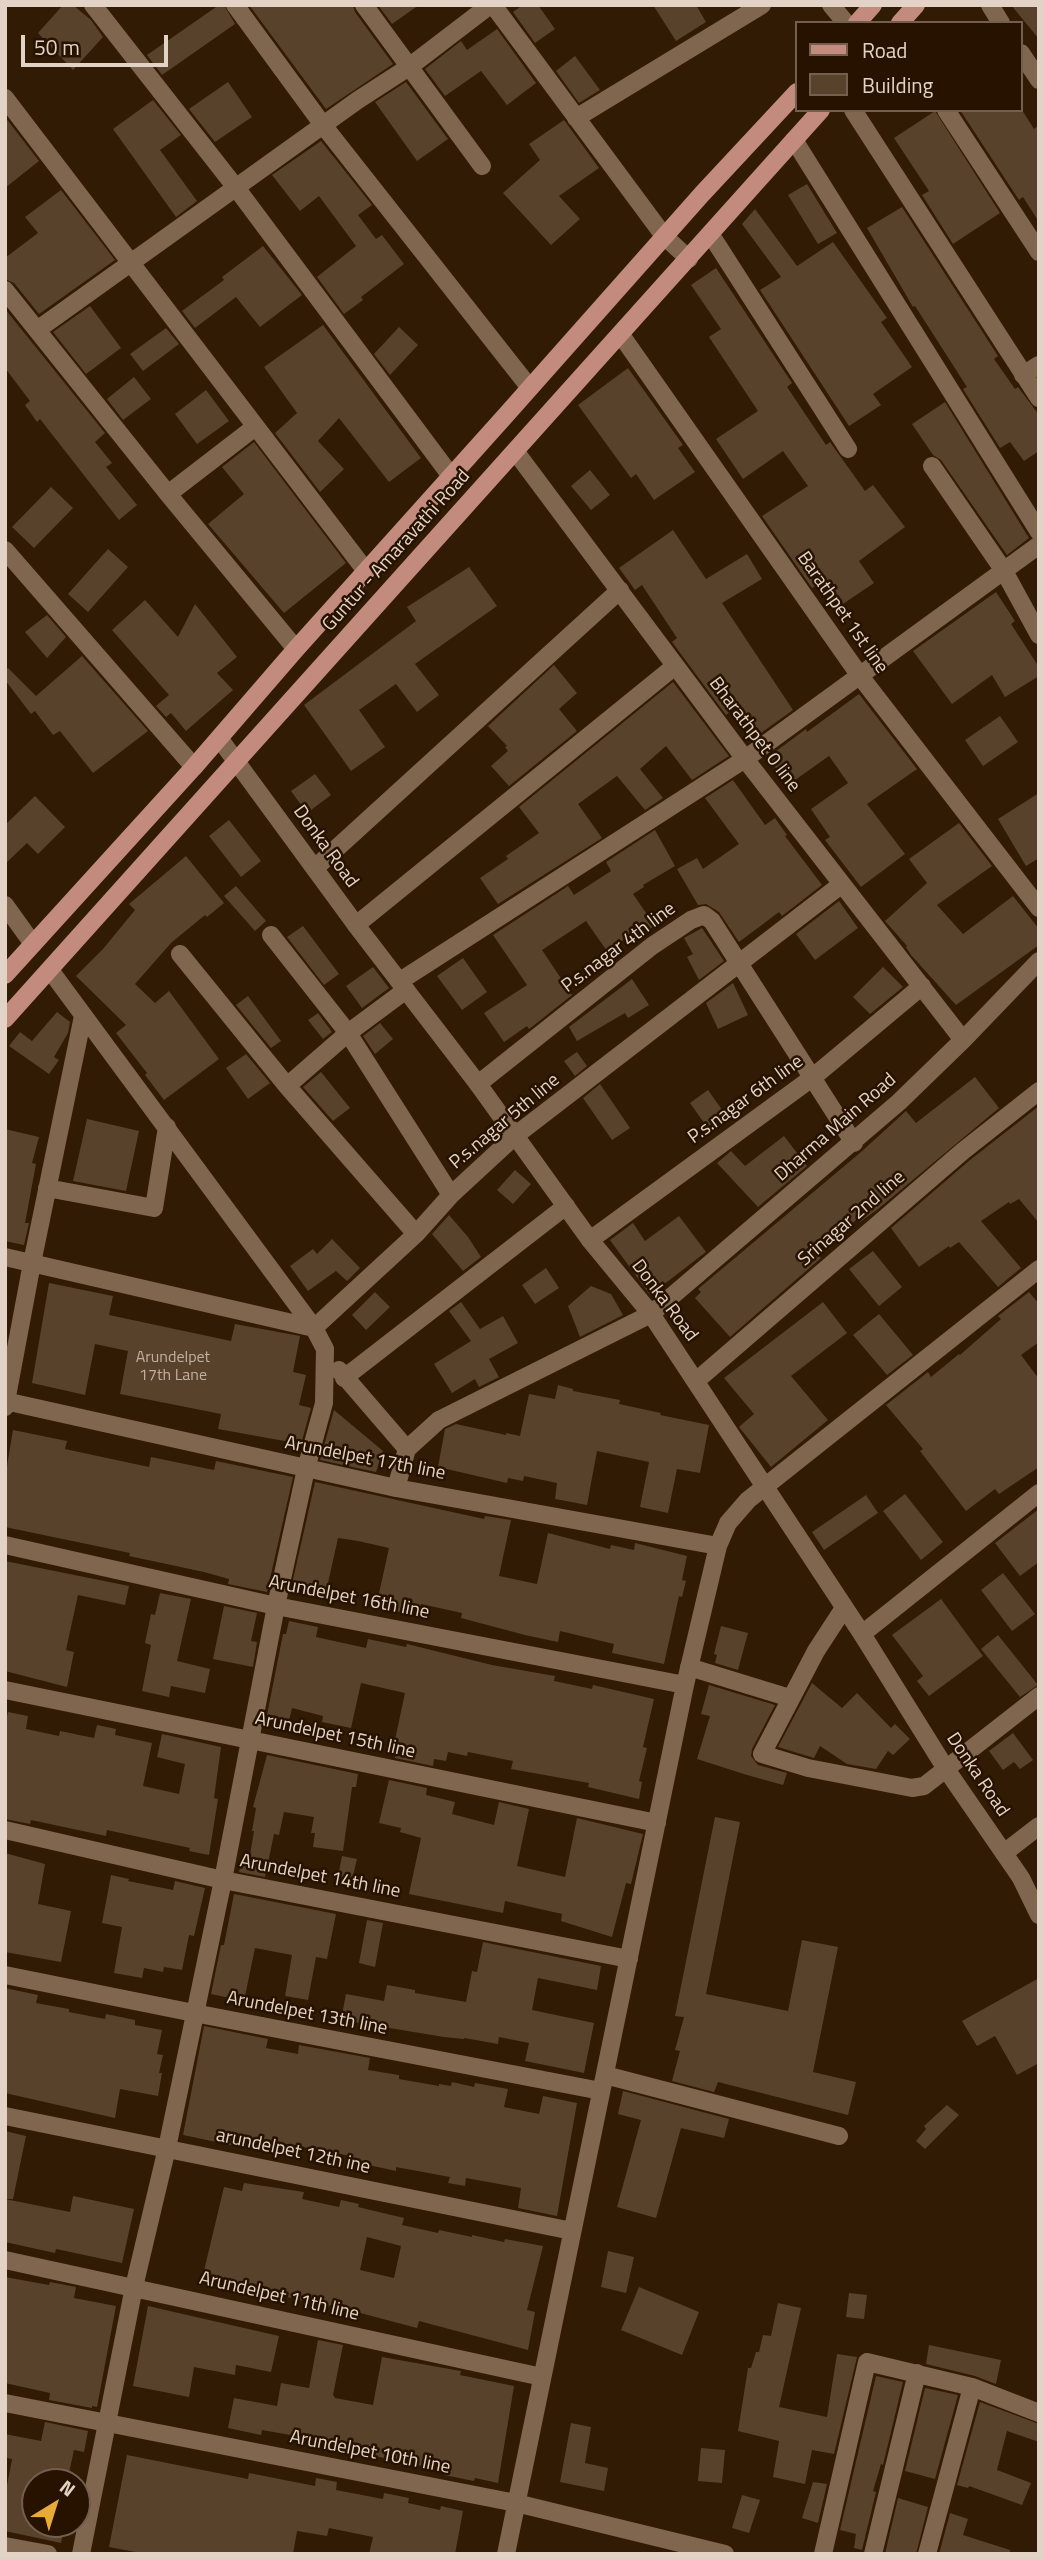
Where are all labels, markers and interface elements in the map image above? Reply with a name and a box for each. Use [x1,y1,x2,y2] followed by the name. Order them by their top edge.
[24,21,172,65] scale bar
[796,21,1023,112] legend
[34,31,80,63] text: 50 m
[862,34,907,66] text: Road
[862,69,933,101] text: Building
[318,466,476,636] street label: Guntur - Amaravathi Road
[792,548,892,678] street label: Barathpet 1st line
[703,673,805,797] street label: Bharathpet 0 line
[287,801,363,893] street label: Donka Road
[558,898,680,998] street label: P.s.nagar 4th line
[684,1051,808,1149] street label: P.s.nagar 6th line
[445,1069,565,1175] street label: P.s.nagar 5th line
[771,1069,901,1187] street label: Dharma Main Road
[794,1166,910,1272] street label: Srinagar 2nd line
[626,1256,702,1346] street label: Donka Road
[136,1348,210,1386] house number: Arundelpet 17th Lane
[283,1432,447,1486] street label: Arundelpet 17th line
[267,1571,431,1625] street label: Arundelpet 16th line
[253,1708,417,1764] street label: Arundelpet 15th line
[941,1729,1013,1821] street label: Donka Road
[238,1850,402,1904] street label: Arundelpet 14th line
[225,1987,389,2041] street label: Arundelpet 13th line
[214,2125,372,2179] street label: arundelpet 12th ine
[197,2268,361,2326] street label: Arundelpet 11th line
[288,2426,452,2480] street label: Arundelpet 10th line
[21,2468,91,2538] north arrow
[54,2472,82,2503] text: N

